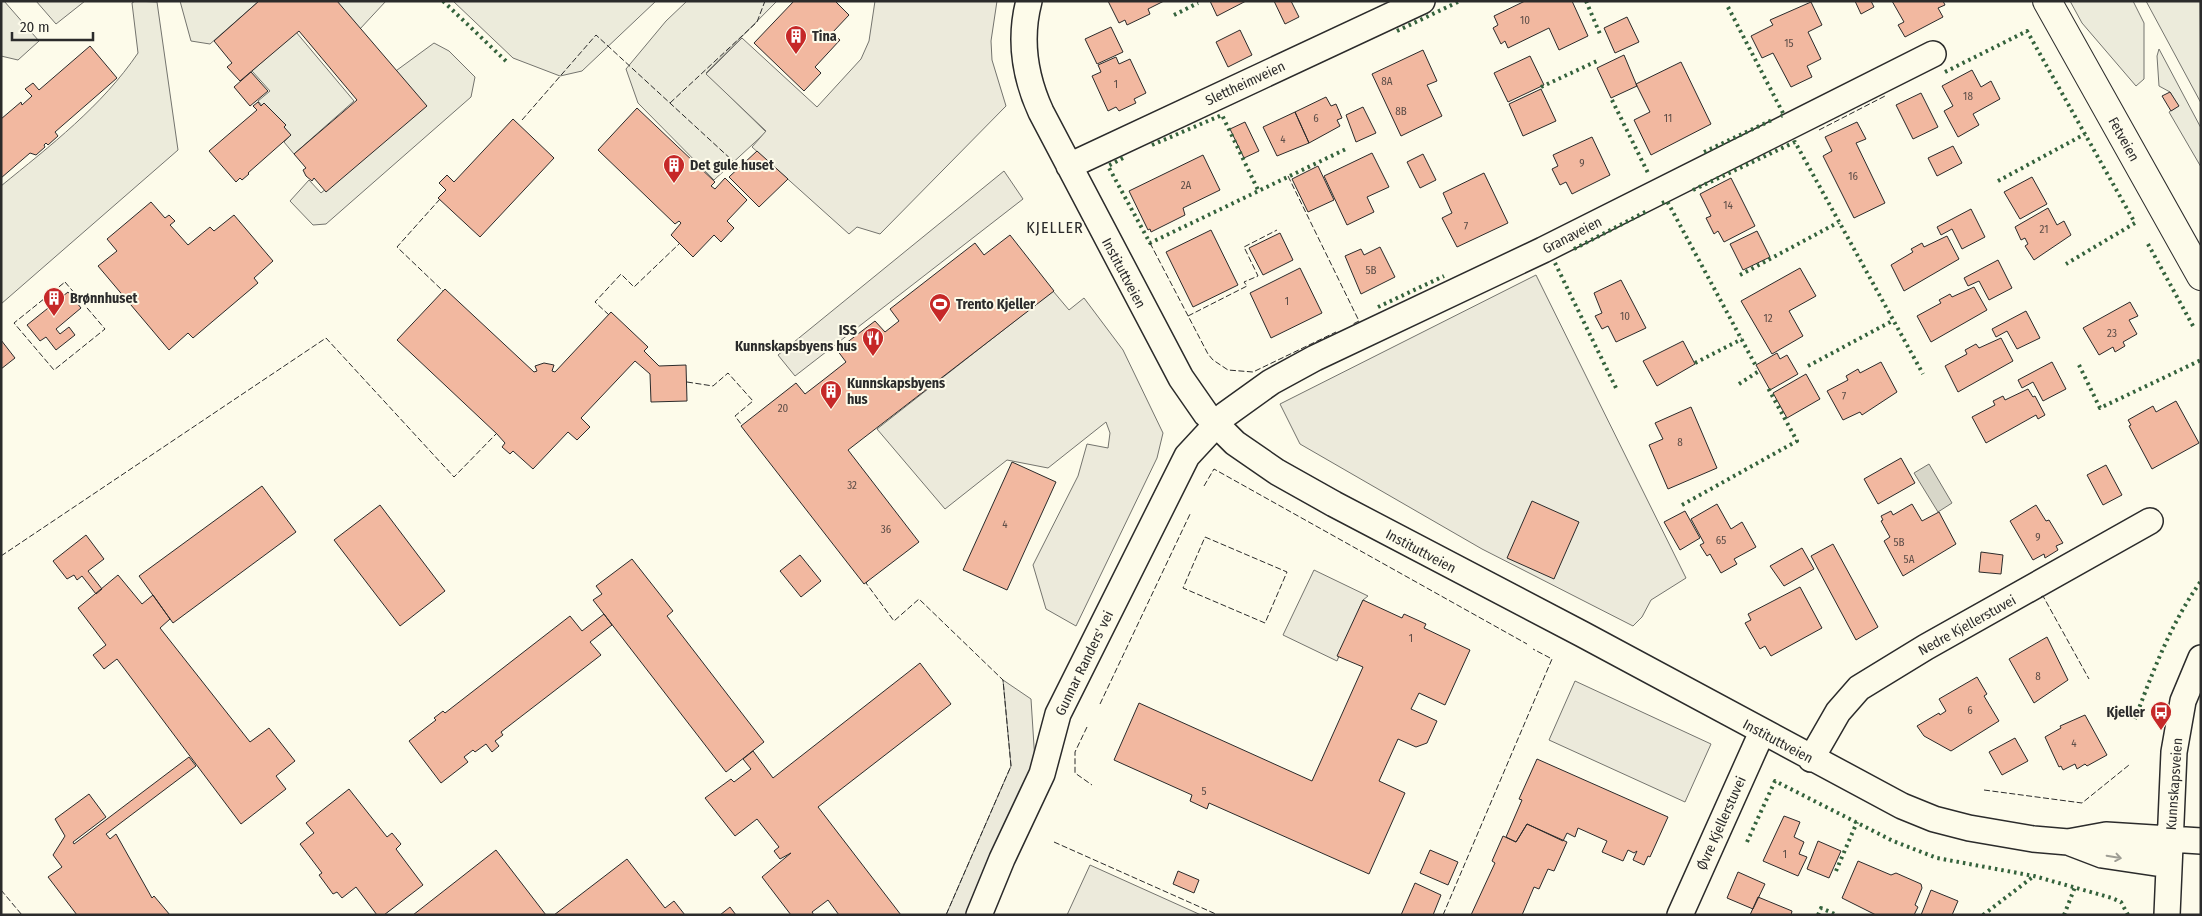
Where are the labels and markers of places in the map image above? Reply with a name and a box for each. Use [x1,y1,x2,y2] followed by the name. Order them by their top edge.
[784,24,808,55] building icon: Tina
[812,28,837,45] place label: Tina
[662,153,686,184] building icon: Det gule huset
[690,157,775,174] place label: Det gule huset
[42,286,66,317] building icon: Brønnhuset
[70,290,139,307] place label: Brønnhuset
[928,292,952,323] sports icon: Trento Kjeller
[956,296,1036,313] place label: Trento Kjeller
[735,322,857,355] place label: ISS Kunnskapsbyens hus
[861,326,885,357] restaurant icon: ISS Kunnskapsbyens hus
[847,375,945,408] place label: Kunnskapsbyens hus
[819,379,843,410] building icon: Kunnskapsbyens hus
[2149,700,2173,731] bus stop icon: Kjeller
[2106,704,2146,721] place label: Kjeller

